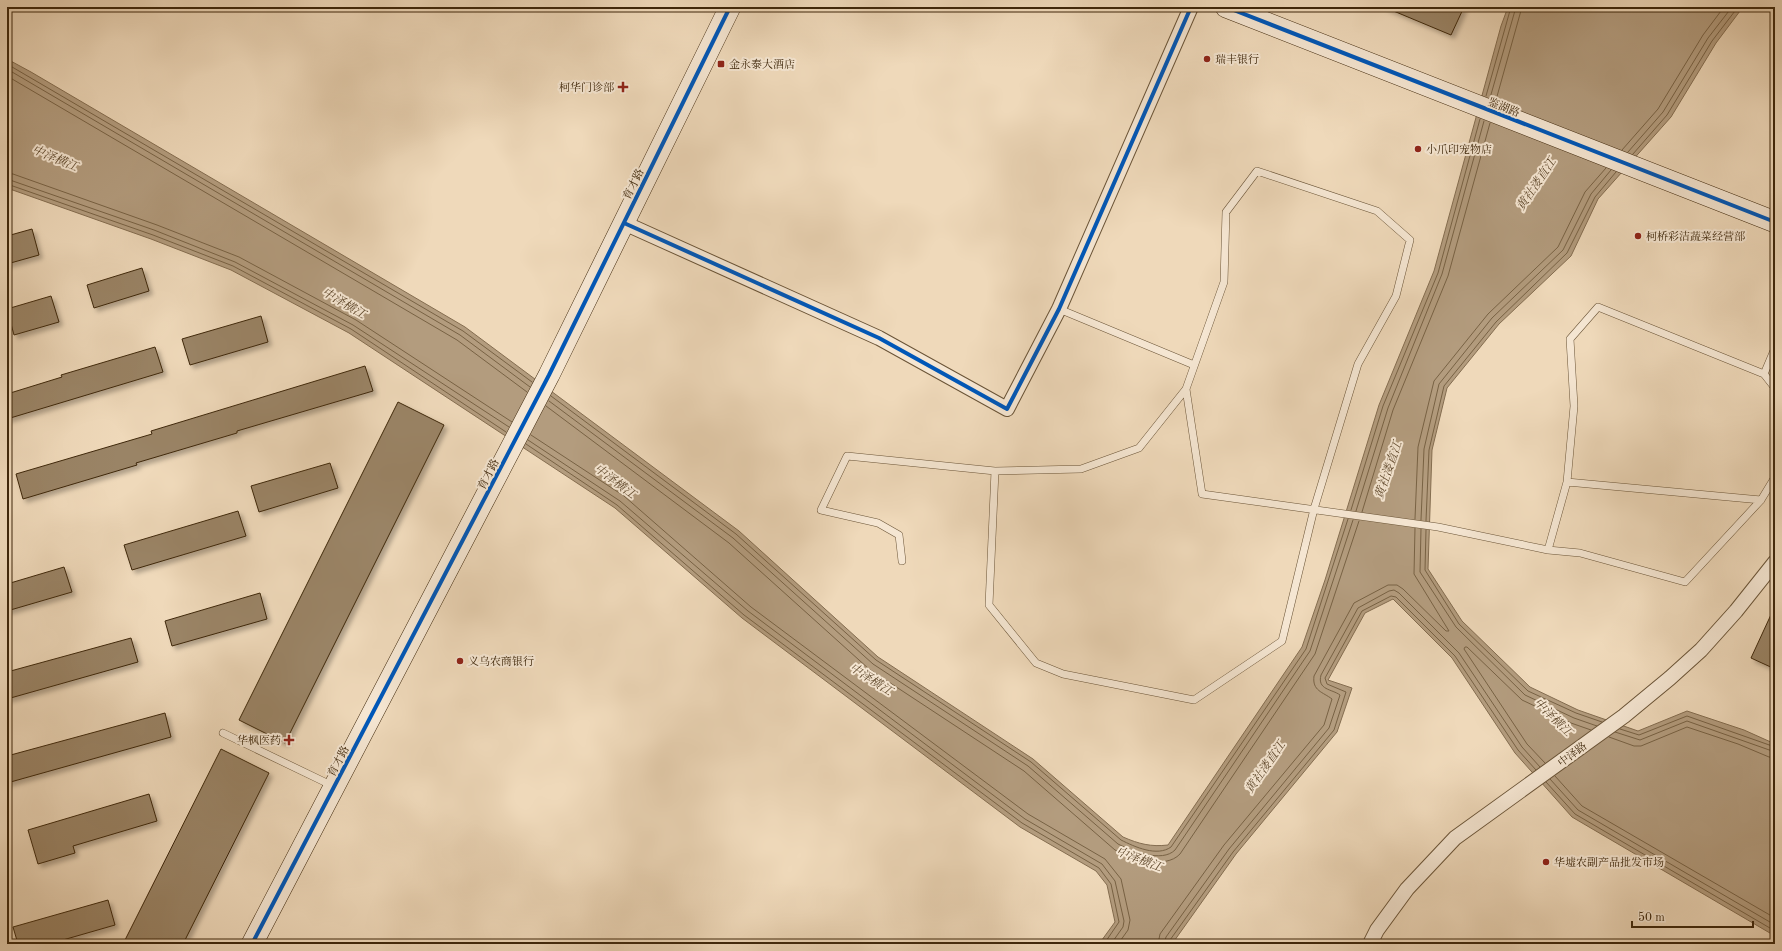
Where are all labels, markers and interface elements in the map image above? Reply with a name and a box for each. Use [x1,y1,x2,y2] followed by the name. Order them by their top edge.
[1215,53,1259,66] place label: 瑞丰银行
[1202,54,1212,64] marker: 瑞丰银行
[729,58,795,71] place label: 金永泰大酒店
[716,59,726,69] marker: 金永泰大酒店
[559,81,615,94] place label: 柯华门诊部
[617,81,629,93] marker: 柯华门诊部
[1486,95,1522,119] street label: 鉴湖路
[30,142,82,175] water label: 中泽横江
[1426,143,1492,156] place label: 小爪印宠物店
[1413,144,1423,154] marker: 小爪印宠物店
[1513,154,1560,213] water label: 黄社溇直江
[620,167,647,202] street label: 育才路
[1646,230,1746,243] place label: 柯桥彩洁蔬菜经营部
[1633,231,1643,241] marker: 柯桥彩洁蔬菜经营部
[320,285,370,322] water label: 中泽横江
[1372,437,1405,501] water label: 黄社溇直江
[475,457,502,492] street label: 育才路
[592,461,640,502] water label: 中泽横江
[468,655,534,668] place label: 义乌农商银行
[455,656,465,666] marker: 义乌农商银行
[847,660,897,699] water label: 中泽横江
[1531,695,1576,740] water label: 中泽横江
[237,734,281,747] place label: 华枫医药
[284,735,294,745] marker: 华枫医药
[1242,737,1289,796] water label: 黄社溇直江
[1555,739,1589,770] street label: 中泽路
[325,744,352,779] street label: 育才路
[1114,844,1166,875] water label: 中泽横江
[1554,856,1664,869] place label: 华墟农副产品批发市场
[1541,857,1551,867] marker: 华墟农副产品批发市场
[1632,903,1753,929] scale bar
[1638,911,1665,924] text: 50 m

